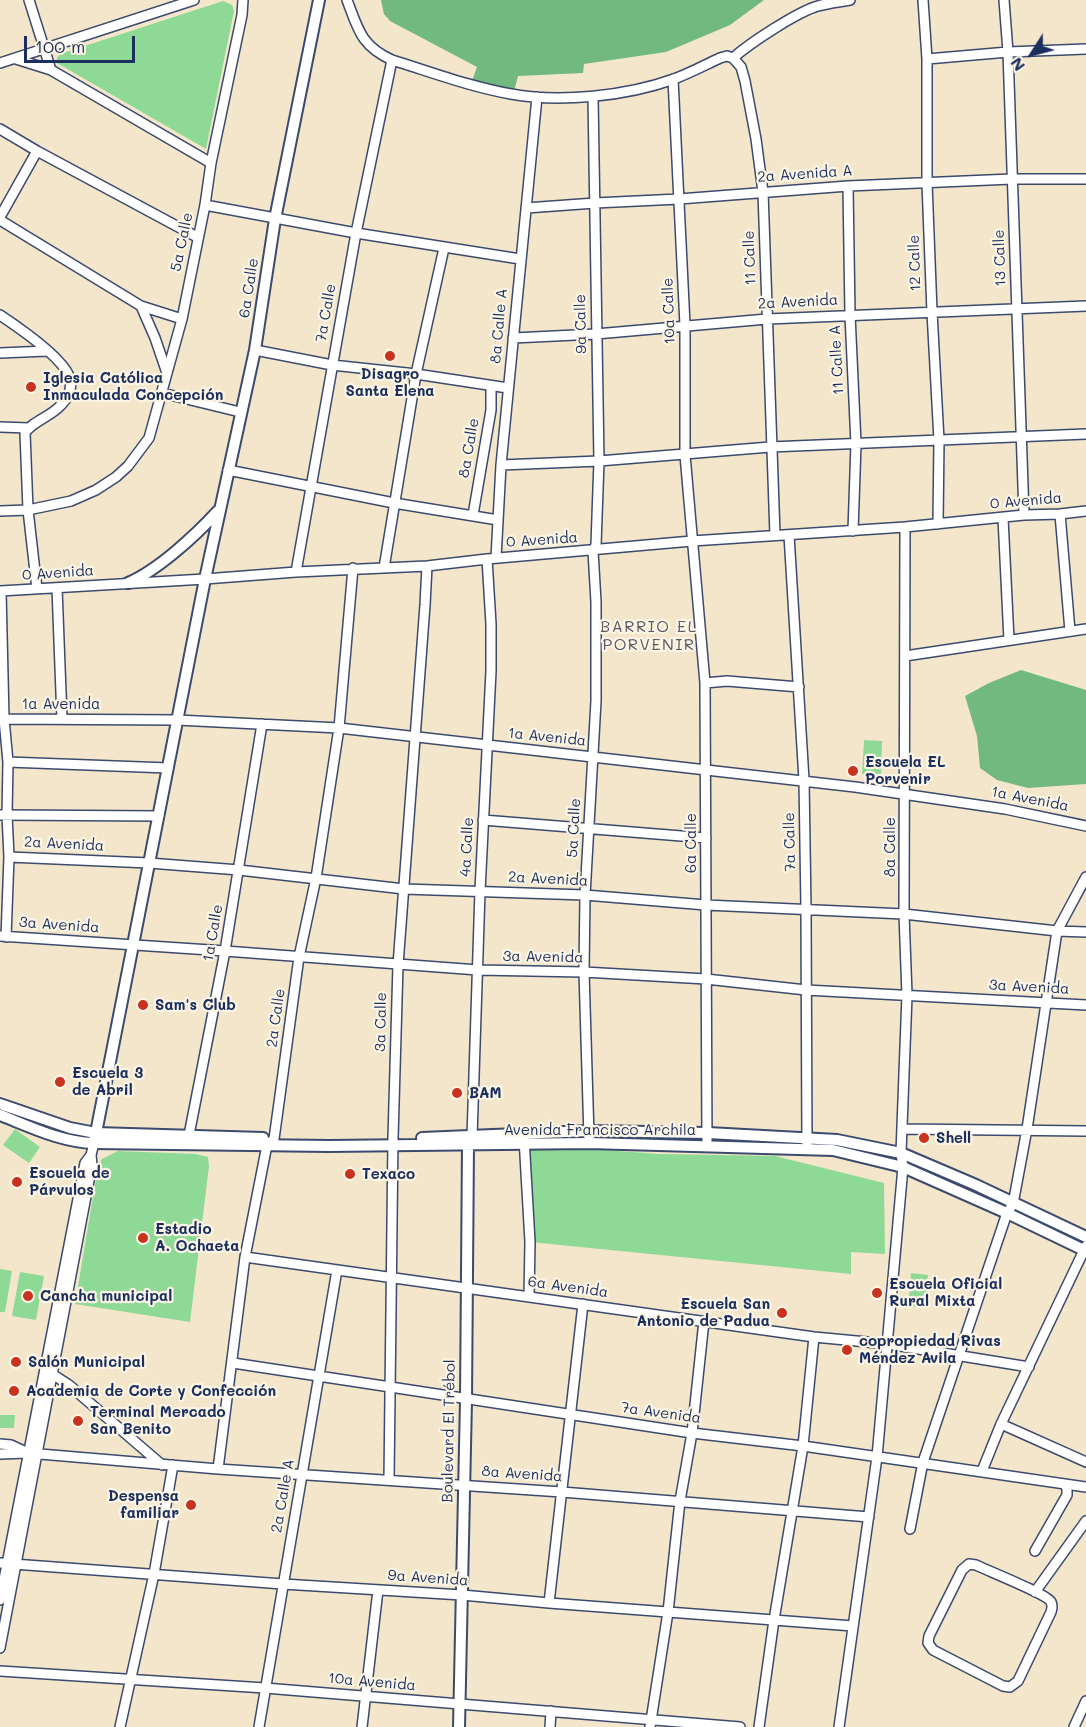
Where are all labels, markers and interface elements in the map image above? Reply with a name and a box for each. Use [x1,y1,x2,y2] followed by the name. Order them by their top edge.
[27,24,138,62] scale bar
[1002,24,1062,84] north arrow
[35,34,85,58] text: 100 m
[1005,54,1029,76] text: N
[757,162,853,186] street label: 2a Avenida A
[167,211,197,273] street label: 5a Calle
[990,229,1010,287] street label: 13 Calle
[740,230,760,286] street label: 11 Calle
[905,234,925,292] street label: 12 Calle
[235,257,263,319] street label: 6a Calle
[659,277,679,345] street label: 10a Calle
[312,282,340,344] street label: 7a Calle
[487,288,511,364] street label: 8a Calle A
[757,291,839,313] street label: 2a Avenida
[571,294,591,354] street label: 9a Calle
[826,324,848,396] street label: 11 Calle A
[383,349,397,363] marker: Disagro Santa Elena
[346,365,434,400] place label: Disagro Santa Elena
[43,369,223,404] place label: Iglesia Católica Inmaculada Concepción
[24,380,38,394] marker: Iglesia Católica Inmaculada Concepción
[455,417,483,479] street label: 8a Calle
[989,489,1063,513] street label: 0 Avenida
[506,529,578,551] street label: 0 Avenida
[22,562,94,584] street label: 0 Avenida
[600,617,698,655] district label: BARRIO EL PORVENIR
[22,695,100,713] street label: 1a Avenida
[507,724,587,750] street label: 1a Avenida
[865,753,946,788] place label: Escuela EL Porvenir
[846,764,860,778] marker: Escuela EL Porvenir
[990,783,1070,815] street label: 1a Avenida
[563,798,585,858] street label: 5a Calle
[780,812,800,872] street label: 7a Calle
[682,813,700,873] street label: 6a Calle
[456,817,478,877] street label: 4a Calle
[881,817,899,877] street label: 8a Calle
[23,833,105,855] street label: 2a Avenida
[507,868,589,890] street label: 2a Avenida
[199,903,227,963] street label: 1a Calle
[18,913,100,937] street label: 3a Avenida
[502,947,584,967] street label: 3a Avenida
[988,976,1070,998] street label: 3a Avenida
[263,987,289,1049] street label: 2a Calle
[371,992,391,1052] street label: 3a Calle
[155,996,236,1014] place label: Sam's Club
[136,998,150,1012] marker: Sam's Club
[72,1064,143,1099] place label: Escuela 3 de Abril
[53,1075,67,1089] marker: Escuela 3 de Abril
[469,1084,502,1102] place label: BAM
[450,1086,464,1100] marker: BAM
[504,1121,696,1139] street label: Avenida Francisco Archila
[936,1129,971,1147] place label: Shell
[917,1131,931,1145] marker: Shell
[29,1164,110,1199] place label: Escuela de Párvulos
[362,1165,415,1183] place label: Texaco
[343,1167,357,1181] marker: Texaco
[10,1175,24,1189] marker: Escuela de Párvulos
[155,1220,239,1255] place label: Estadio A. Ochaeta
[136,1231,150,1245] marker: Estadio A. Ochaeta
[527,1272,609,1302] street label: 6a Avenida
[889,1275,1002,1310] place label: Escuela Oficial Rural Mixta
[870,1286,884,1300] marker: Escuela Oficial Rural Mixta
[40,1287,172,1305] place label: Cancha municipal
[21,1289,35,1303] marker: Cancha municipal
[636,1295,770,1330] place label: Escuela San Antonio de Padua
[775,1306,789,1320] marker: Escuela San Antonio de Padua
[859,1332,1001,1367] place label: copropiedad Rivas Méndez Avila
[840,1343,854,1357] marker: copropiedad Rivas Méndez Avila
[28,1353,145,1371] place label: Salón Municipal
[9,1355,23,1369] marker: Salón Municipal
[439,1359,459,1503] street label: Boulevard El Trébol
[26,1382,276,1400] place label: Academia de Corte y Confección
[7,1384,21,1398] marker: Academia de Corte y Confección
[620,1398,702,1428] street label: 7a Avenida
[90,1403,226,1438] place label: Terminal Mercado San Benito
[71,1414,85,1428] marker: Terminal Mercado San Benito
[268,1458,298,1534] street label: 2a Calle A
[481,1462,563,1486] street label: 8a Avenida
[108,1487,179,1522] place label: Despensa familiar
[184,1498,198,1512] marker: Despensa familiar
[387,1566,469,1590] street label: 9a Avenida
[327,1669,417,1695] street label: 10a Avenida

